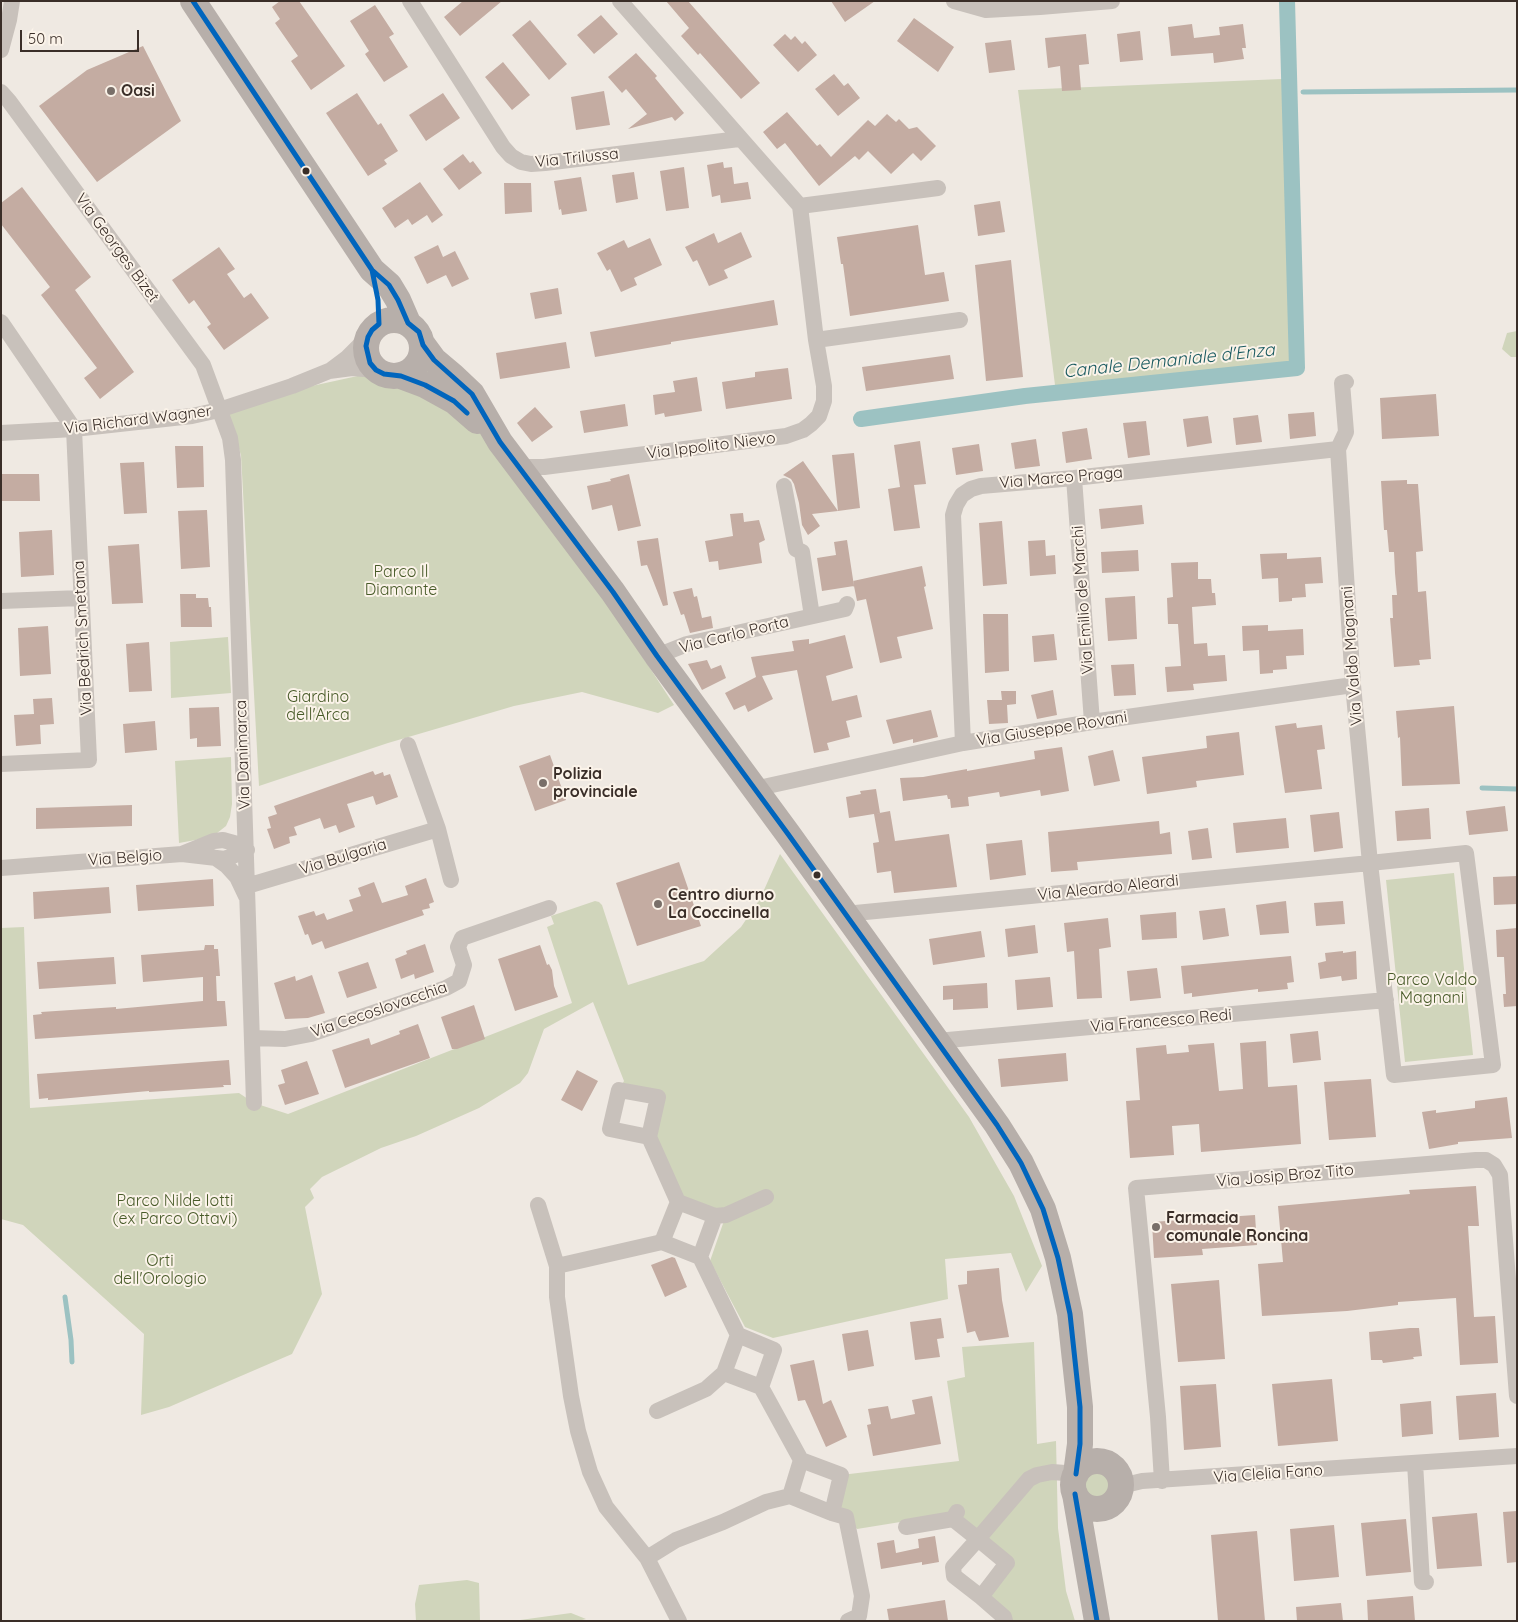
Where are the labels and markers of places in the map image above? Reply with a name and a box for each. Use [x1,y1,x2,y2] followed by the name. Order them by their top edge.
[121,81,155,101] place label: Oasi
[105,85,117,97] marker: Oasi
[301,166,311,176] unlabelled marker
[553,764,638,802] place label: Polizia provinciale
[537,777,549,789] marker: Polizia provinciale
[812,870,822,880] unlabelled marker
[668,885,774,923] place label: Centro diurno La Coccinella
[652,898,664,910] marker: Centro diurno La Coccinella
[1166,1208,1308,1246] place label: Farmacia comunale Roncina
[1150,1221,1162,1233] marker: Farmacia comunale Roncina

